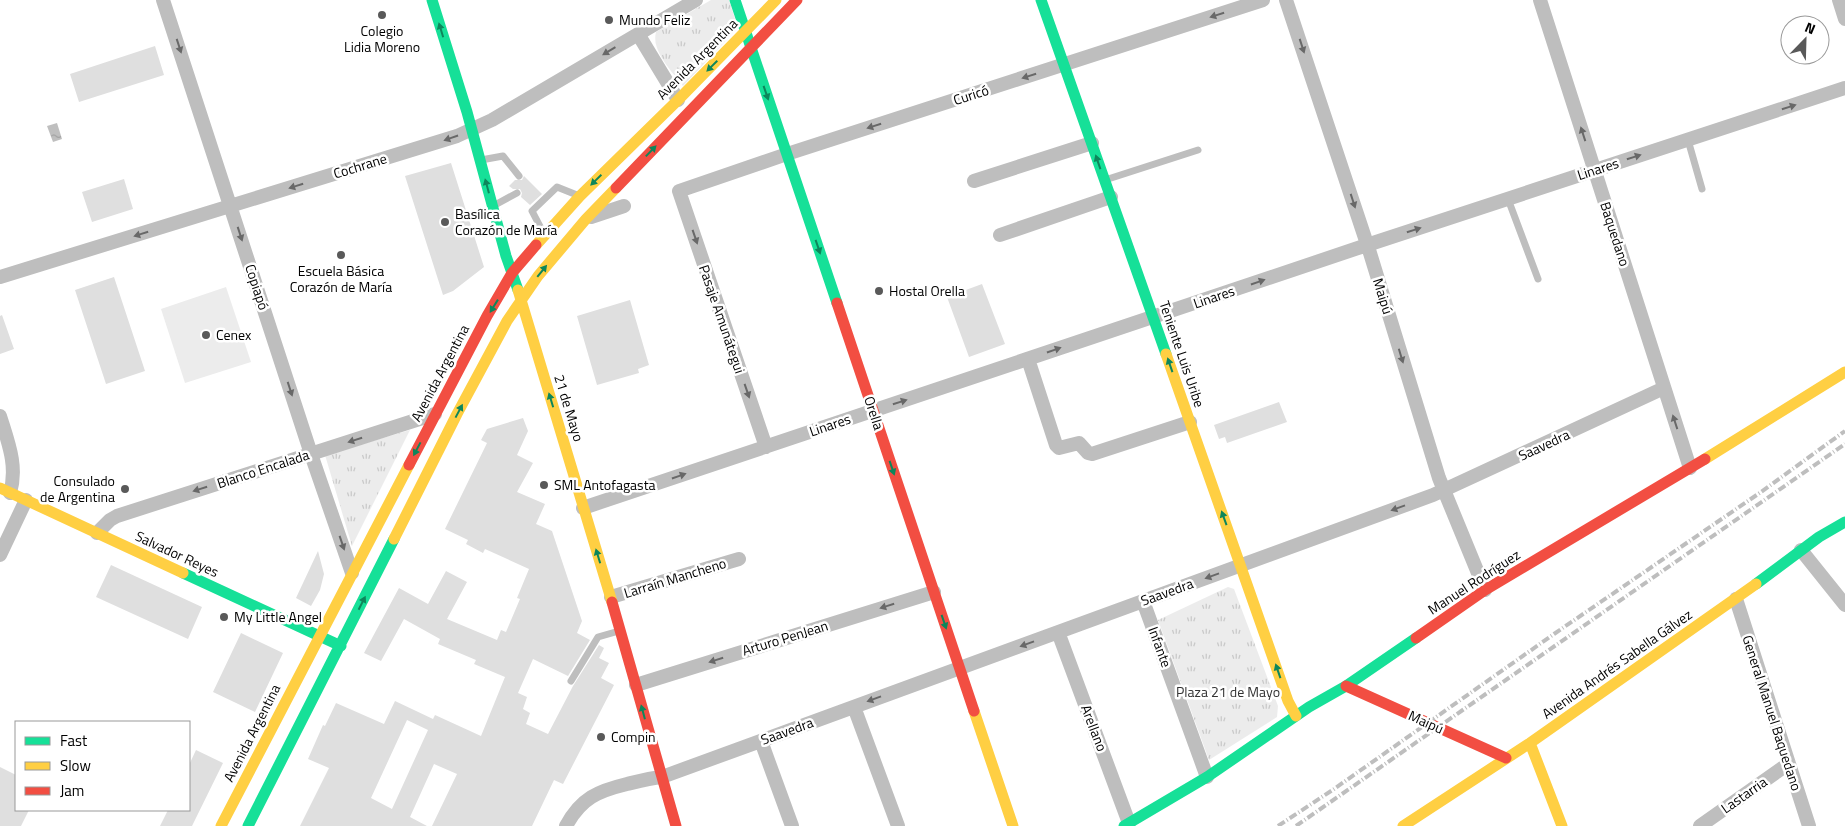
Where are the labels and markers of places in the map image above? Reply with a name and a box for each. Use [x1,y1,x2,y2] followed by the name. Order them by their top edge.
[376,9,388,21] marker: Colegio Lidia Moreno
[619,9,690,30] place label: Mundo Feliz
[603,14,615,26] marker: Mundo Feliz
[344,20,420,57] place label: Colegio Lidia Moreno
[455,203,557,240] place label: Basílica Corazón de María
[439,216,451,228] marker: Basílica Corazón de María
[335,249,347,261] marker: Escuela Básica Corazón de María
[290,260,392,297] place label: Escuela Básica Corazón de María
[889,280,965,301] place label: Hostal Orella
[873,285,885,297] marker: Hostal Orella
[216,324,252,345] place label: Cenex
[200,329,212,341] marker: Cenex
[40,470,115,507] place label: Consulado de Argentina
[554,474,656,495] place label: SML Antofagasta
[538,479,550,491] marker: SML Antofagasta
[119,483,131,495] marker: Consulado de Argentina
[234,606,322,627] place label: My Little Angel
[218,611,230,623] marker: My Little Angel
[611,726,656,747] place label: Compin
[595,731,607,743] marker: Compin

